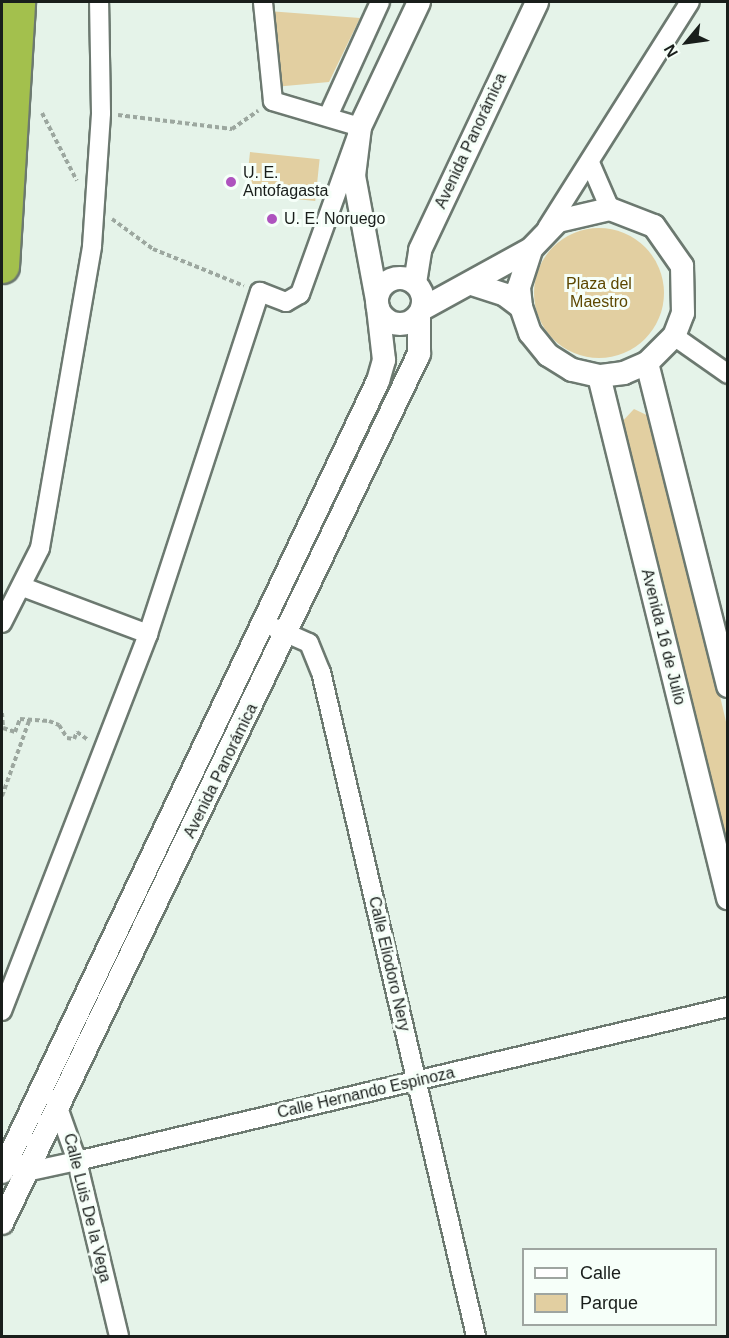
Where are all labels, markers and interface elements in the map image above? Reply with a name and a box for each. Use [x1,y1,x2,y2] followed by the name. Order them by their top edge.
[657,12,717,72] north arrow
[661,42,681,60] text: N
[431,70,511,212] street label: Avenida Panorámica
[243,163,328,201] place label: U. E. Antofagasta
[224,175,238,189] marker: U. E. Antofagasta
[284,209,385,229] place label: U. E. Noruego
[265,212,279,226] marker: U. E. Noruego
[566,274,632,312] park label: Plaza del Maestro
[637,567,689,707] street label: Avenida 16 de Julio
[180,701,262,841] street label: Avenida Panorámica
[364,895,414,1033] street label: Calle Eliodoro Nery
[275,1063,457,1123] street label: Calle Hernando Espinoza
[59,1131,115,1285] street label: Calle Luis De la Vega
[522,1248,717,1326] legend
[580,1263,621,1283] text: Calle
[580,1293,638,1313] text: Parque

